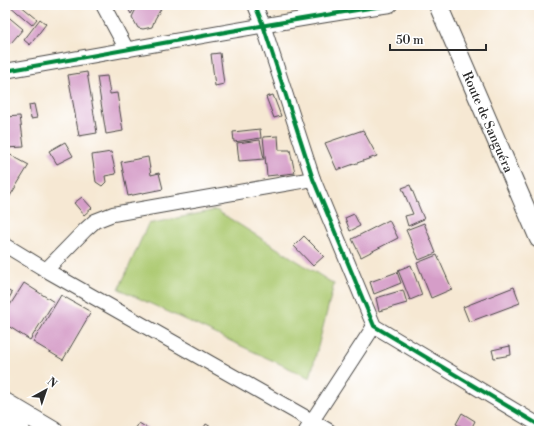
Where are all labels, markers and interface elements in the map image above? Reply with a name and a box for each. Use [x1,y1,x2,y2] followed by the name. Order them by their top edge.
[390,26,486,52] scale bar
[396,33,424,48] text: 50 m
[459,69,516,175] street label: Route de Sanguéra
[26,370,66,410] north arrow
[44,375,60,391] text: N

